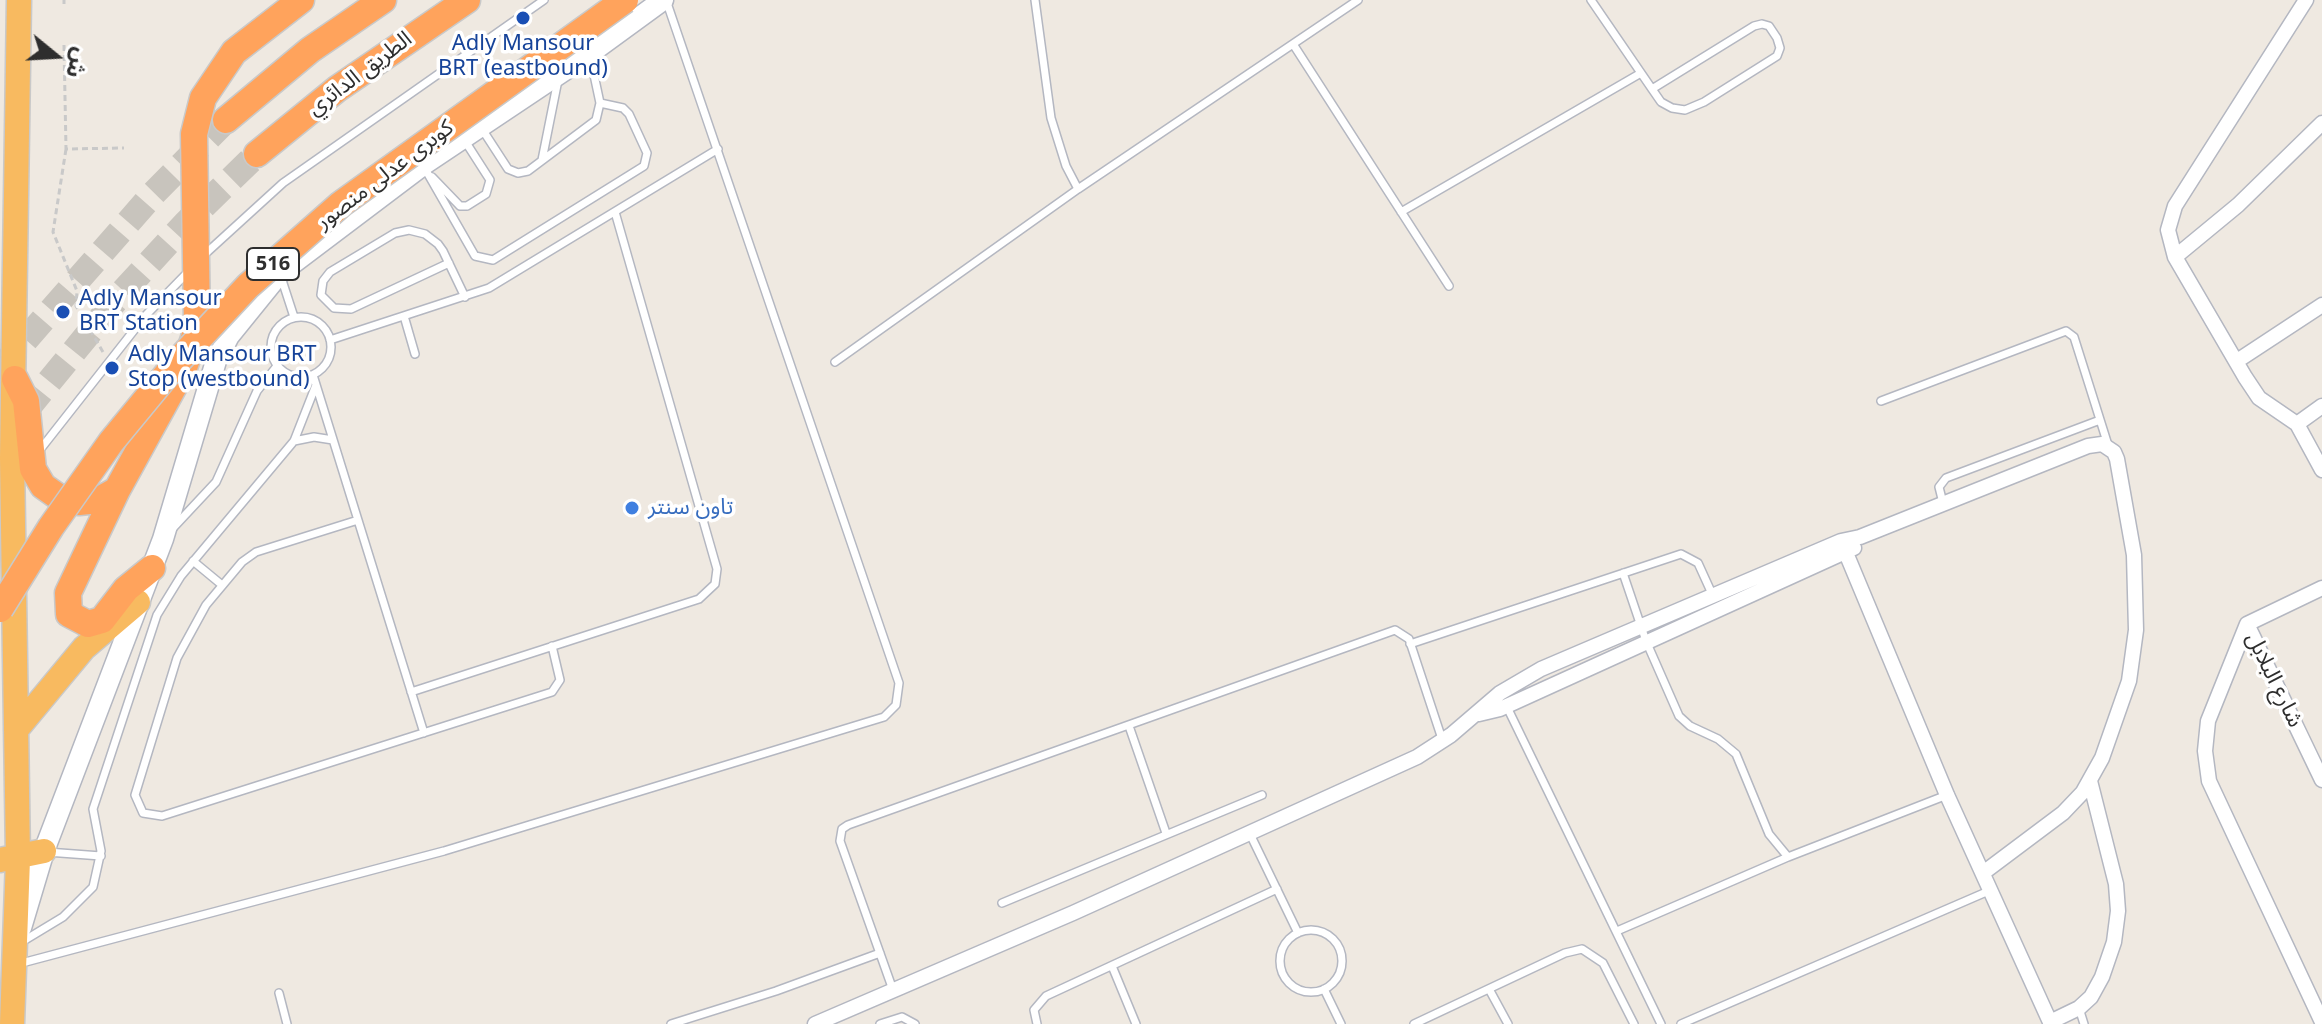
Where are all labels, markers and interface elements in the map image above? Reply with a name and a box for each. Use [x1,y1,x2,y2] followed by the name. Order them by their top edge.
[514,9,532,27] marker: Adly Mansour BRT (eastbound)
[16,16,96,96] north arrow
[303,26,417,122] street label: الطريق الدائري
[438,31,608,82] place label: Adly Mansour BRT (eastbound)
[60,44,98,82] text: ش
[311,115,459,235] street label: كوبرى عدلى منصور
[247,248,299,280] road number: 516
[79,286,222,338] place label: Adly Mansour BRT Station
[54,303,72,321] marker: Adly Mansour BRT Station
[128,342,317,394] place label: Adly Mansour BRT Stop (westbound)
[103,359,121,377] marker: Adly Mansour BRT Stop (westbound)
[648,495,733,521] place label: تاون سنتر
[623,499,641,517] marker: تاون سنتر
[2240,628,2308,732] street label: شارع البلابل

